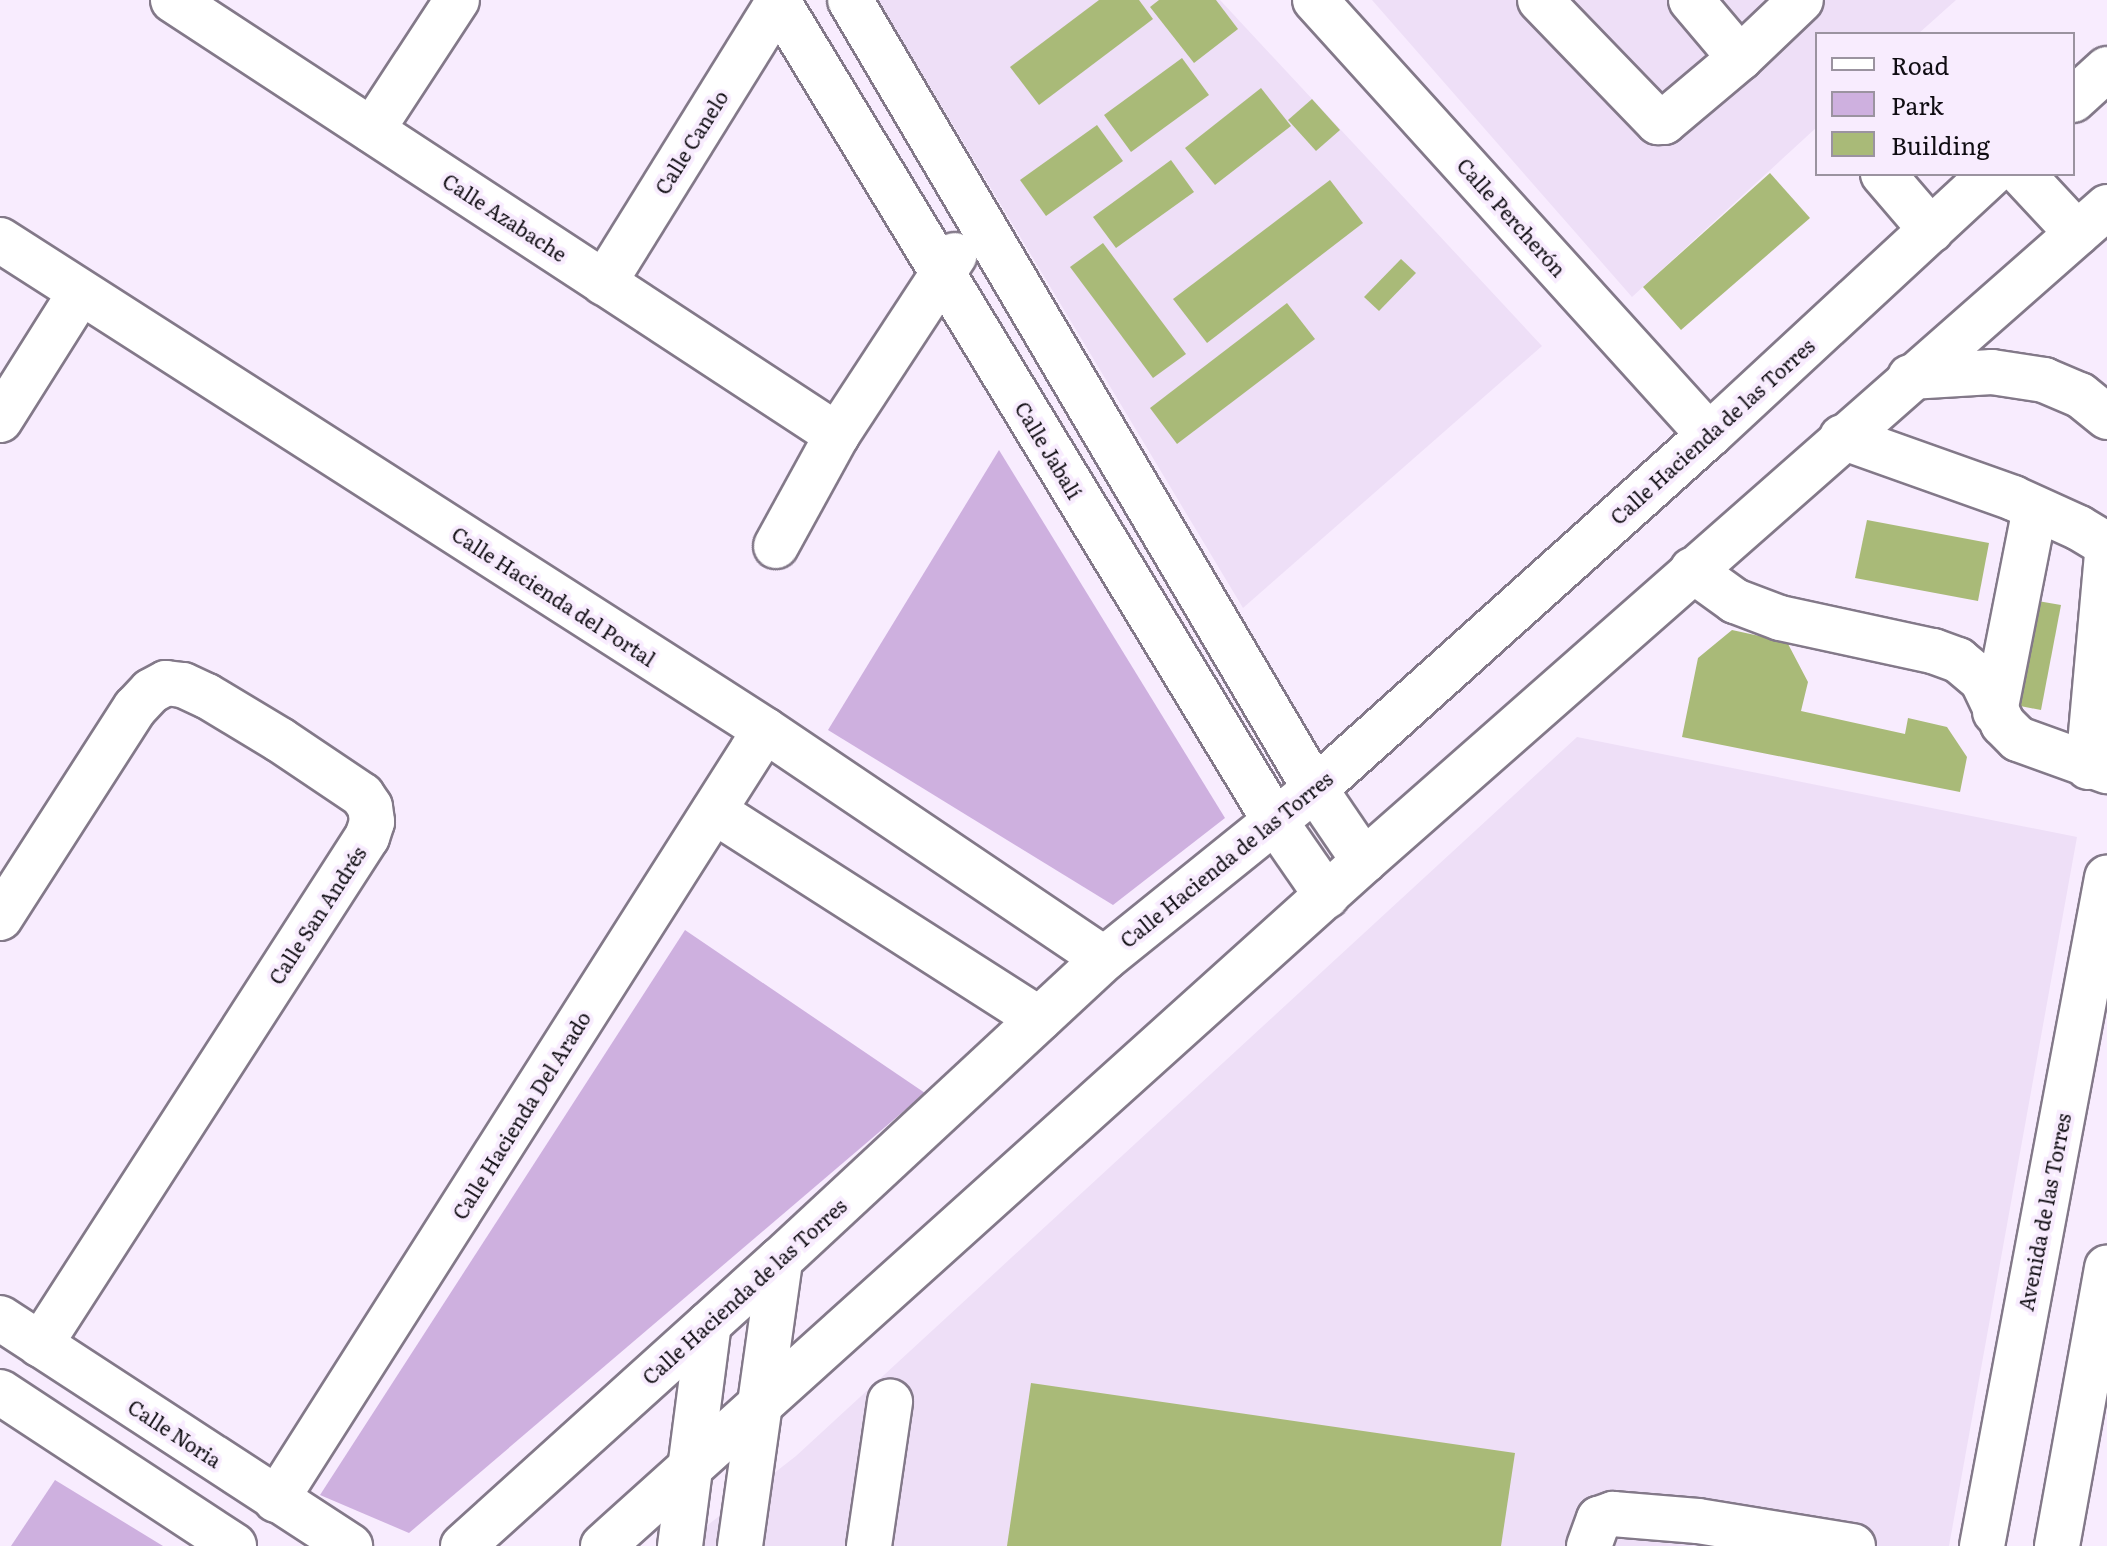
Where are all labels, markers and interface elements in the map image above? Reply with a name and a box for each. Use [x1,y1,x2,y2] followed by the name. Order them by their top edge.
[1815,32,2075,176] legend
[1891,47,1949,82] text: Road
[650,86,732,198] street label: Calle Canelo
[1891,87,1944,122] text: Park
[1891,127,1990,162] text: Building
[1453,153,1571,281] street label: Calle Percherón
[439,168,571,266] street label: Calle Azabache
[1605,333,1819,529] street label: Calle Hacienda de las Torres
[1011,397,1087,503] street label: Calle Jabalí
[448,521,660,671] street label: Calle Hacienda del Portal
[1115,766,1337,952] street label: Calle Hacienda de las Torres
[263,842,371,988] street label: Calle San Andrés
[447,1007,595,1223] street label: Calle Hacienda Del Arado
[2013,1111,2075,1313] street label: Avenida de las Torres
[637,1193,851,1389] street label: Calle Hacienda de las Torres
[124,1394,226,1472] street label: Calle Noria

